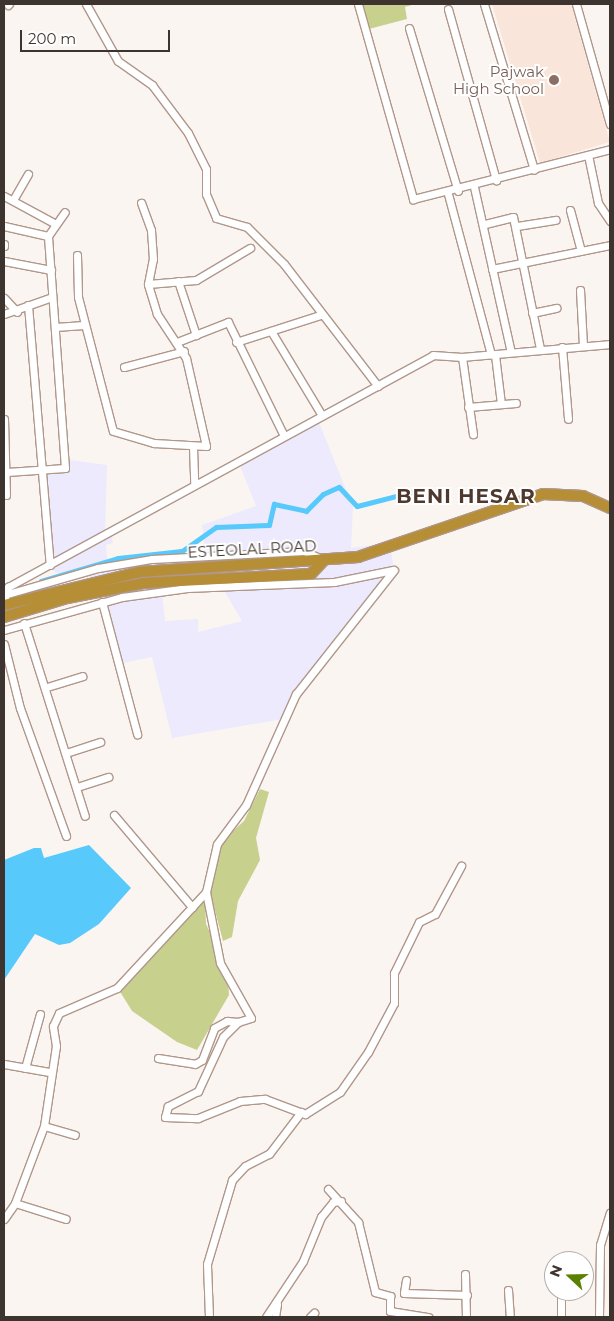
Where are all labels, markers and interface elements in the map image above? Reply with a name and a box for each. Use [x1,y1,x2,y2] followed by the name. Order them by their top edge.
[22,20,172,52] scale bar
[28,29,76,48] text: 200 m
[453,62,544,97] place label: Pajwak High School
[548,74,560,86] marker: Pajwak High School
[395,484,537,508] district label: BENI HESAR
[187,537,317,561] street label: ESTEOLAL ROAD
[544,1251,594,1301] north arrow
[546,1262,566,1279] text: N

